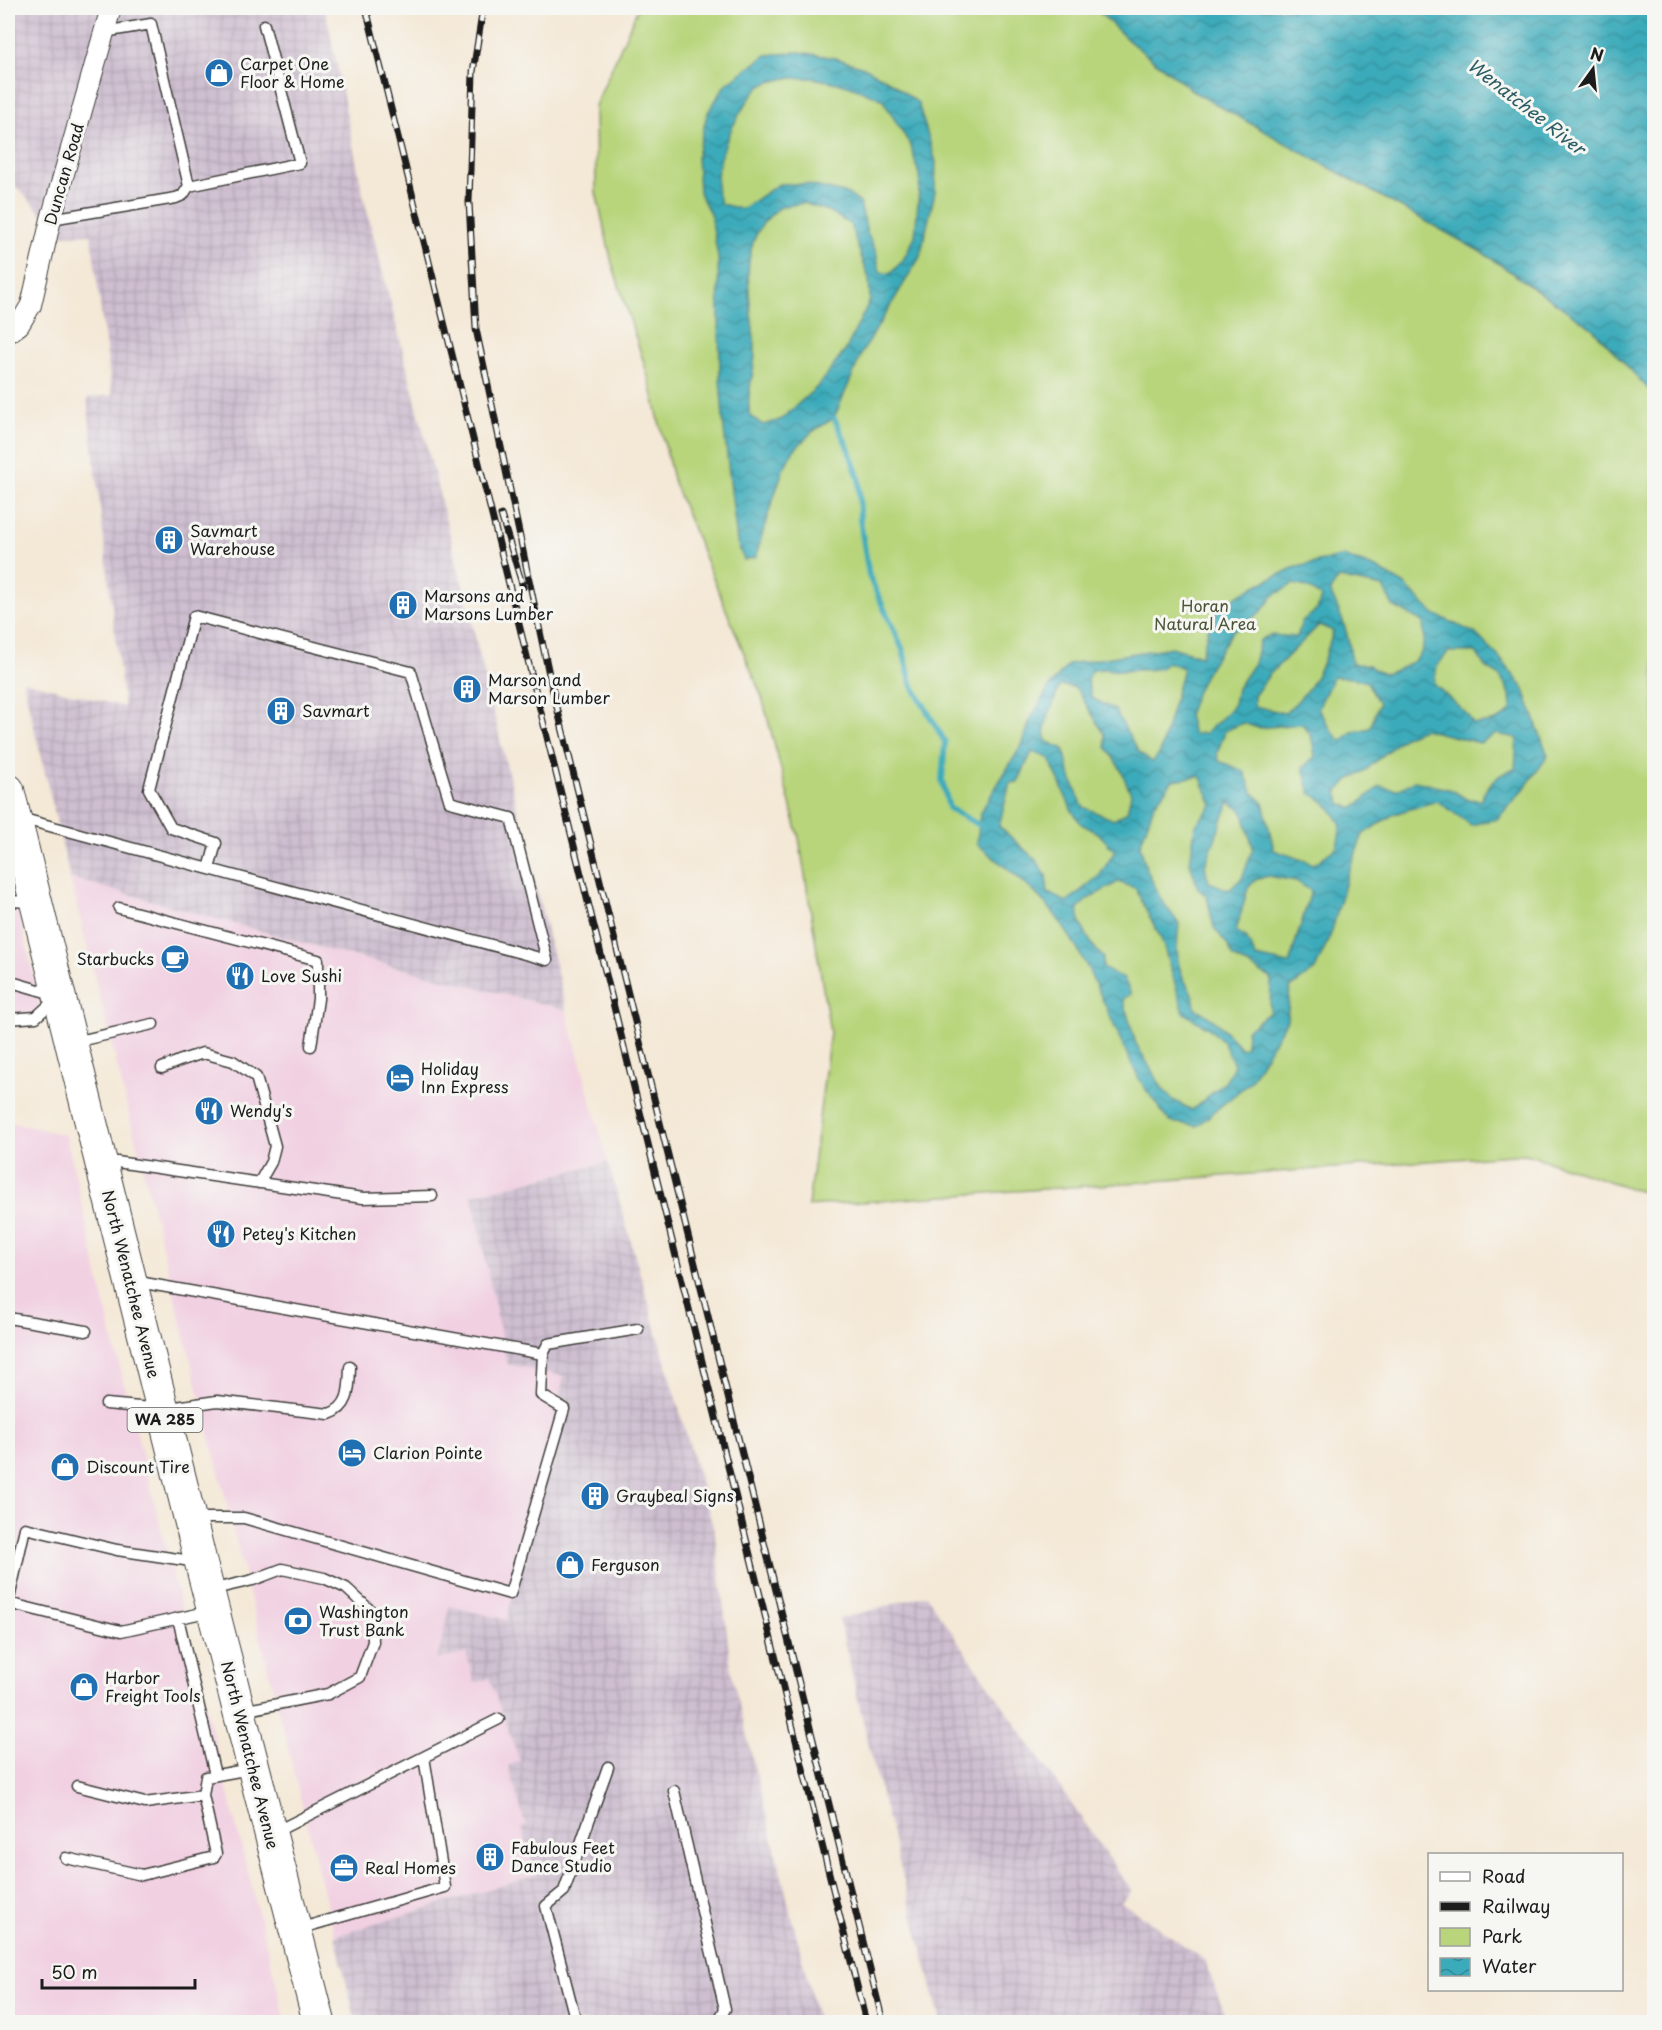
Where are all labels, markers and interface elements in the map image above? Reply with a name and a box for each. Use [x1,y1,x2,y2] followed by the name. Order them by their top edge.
[1563,39,1623,99] north arrow
[1588,40,1606,67] text: N
[240,51,344,93] place label: Carpet One Floor & Home
[1462,51,1594,162] water label: Wenatchee River
[203,57,235,89] shop icon: Carpet One Floor & Home
[37,120,89,227] street label: Duncan Road
[190,518,275,560] place label: Savmart Warehouse
[153,524,185,556] building icon: Savmart Warehouse
[424,583,554,625] place label: Marsons and Marsons Lumber
[387,589,419,621] building icon: Marsons and Marsons Lumber
[1154,593,1256,635] park label: Horan Natural Area
[488,667,610,709] place label: Marson and Marson Lumber
[451,673,483,705] building icon: Marson and Marson Lumber
[265,695,297,727] building icon: Savmart
[302,698,370,722] place label: Savmart
[159,943,191,975] cafe icon: Starbucks
[77,946,154,970] place label: Starbucks
[224,960,256,992] restaurant icon: Love Sushi
[261,963,342,987] place label: Love Sushi
[421,1056,508,1098] place label: Holiday Inn Express
[384,1062,416,1094] hotel icon: Holiday Inn Express
[193,1095,225,1127] restaurant icon: Wendy's
[230,1098,292,1122] place label: Wendy's
[97,1187,167,1381] street label: North Wenatchee Avenue
[205,1218,237,1250] restaurant icon: Petey's Kitchen
[242,1221,356,1245] place label: Petey's Kitchen
[128,1408,202,1432] road number: WA 285
[336,1437,368,1469] hotel icon: Clarion Pointe
[373,1440,483,1464] place label: Clarion Pointe
[49,1451,81,1483] shop icon: Discount Tire
[86,1454,190,1478] place label: Discount Tire
[579,1480,611,1512] building icon: Graybeal Signs
[616,1483,734,1507] place label: Graybeal Signs
[554,1549,586,1581] shop icon: Ferguson
[591,1552,660,1576] place label: Ferguson
[319,1599,409,1641] place label: Washington Trust Bank
[282,1605,314,1637] bank icon: Washington Trust Bank
[216,1658,286,1852] street label: North Wenatchee Avenue
[105,1665,201,1707] place label: Harbor Freight Tools
[68,1671,100,1703] shop icon: Harbor Freight Tools
[511,1835,615,1877] place label: Fabulous Feet Dance Studio
[474,1841,506,1873] building icon: Fabulous Feet Dance Studio
[328,1852,360,1884] office icon: Real Homes
[1428,1853,1623,1991] legend
[365,1855,456,1879] place label: Real Homes
[1482,1862,1526,1889] text: Road
[1482,1892,1550,1919] text: Railway
[1482,1922,1522,1949] text: Park
[42,1952,195,1990] scale bar
[1482,1952,1537,1979] text: Water
[51,1958,98,1985] text: 50 m

